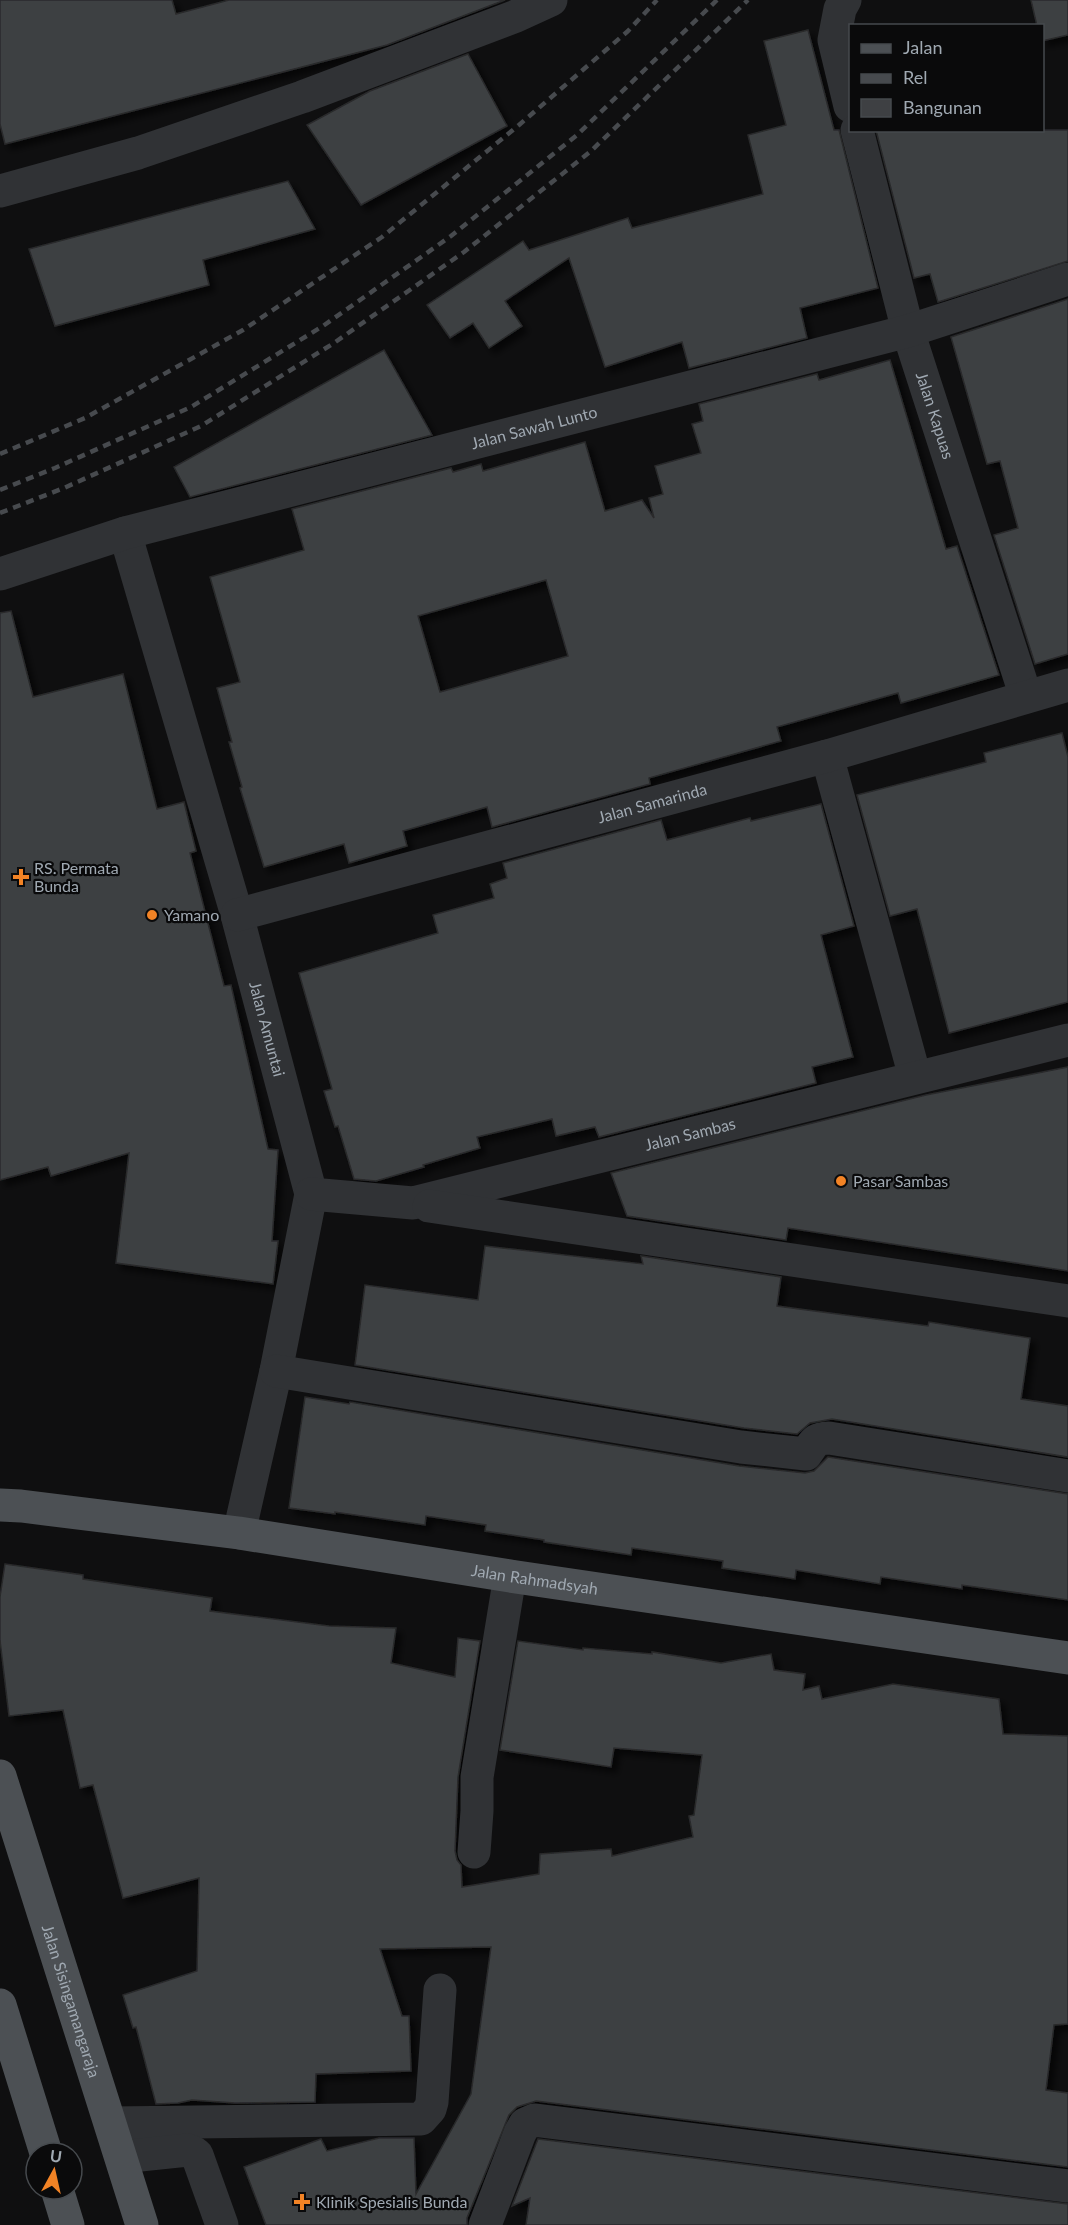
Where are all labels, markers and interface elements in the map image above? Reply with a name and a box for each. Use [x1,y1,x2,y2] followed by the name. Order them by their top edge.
[849,24,1044,132] legend
[903,36,942,58] text: Jalan
[903,66,927,88] text: Rel
[903,96,982,118] text: Bangunan
[913,369,959,461] street label: Jalan Kapuas
[469,402,599,452] street label: Jalan Sawah Lunto
[595,779,709,826] street label: Jalan Samarinda
[34,858,119,895] place label: RS. Permata Bunda
[12,868,30,886] marker: RS. Permata Bunda
[164,905,219,924] place label: Yamano
[145,908,159,922] marker: Yamano
[246,979,289,1079] street label: Jalan Amuntai
[643,1113,737,1154] street label: Jalan Sambas
[853,1171,948,1190] place label: Pasar Sambas
[834,1174,848,1188] marker: Pasar Sambas
[470,1560,599,1598] street label: Jalan Rahmadsyah
[39,1922,105,2080] street label: Jalan Sisingamangaraja
[24,2141,84,2201] north arrow
[49,2145,63,2166] text: U
[316,2192,467,2211] place label: Klinik Spesialis Bunda
[293,2193,311,2211] marker: Klinik Spesialis Bunda

